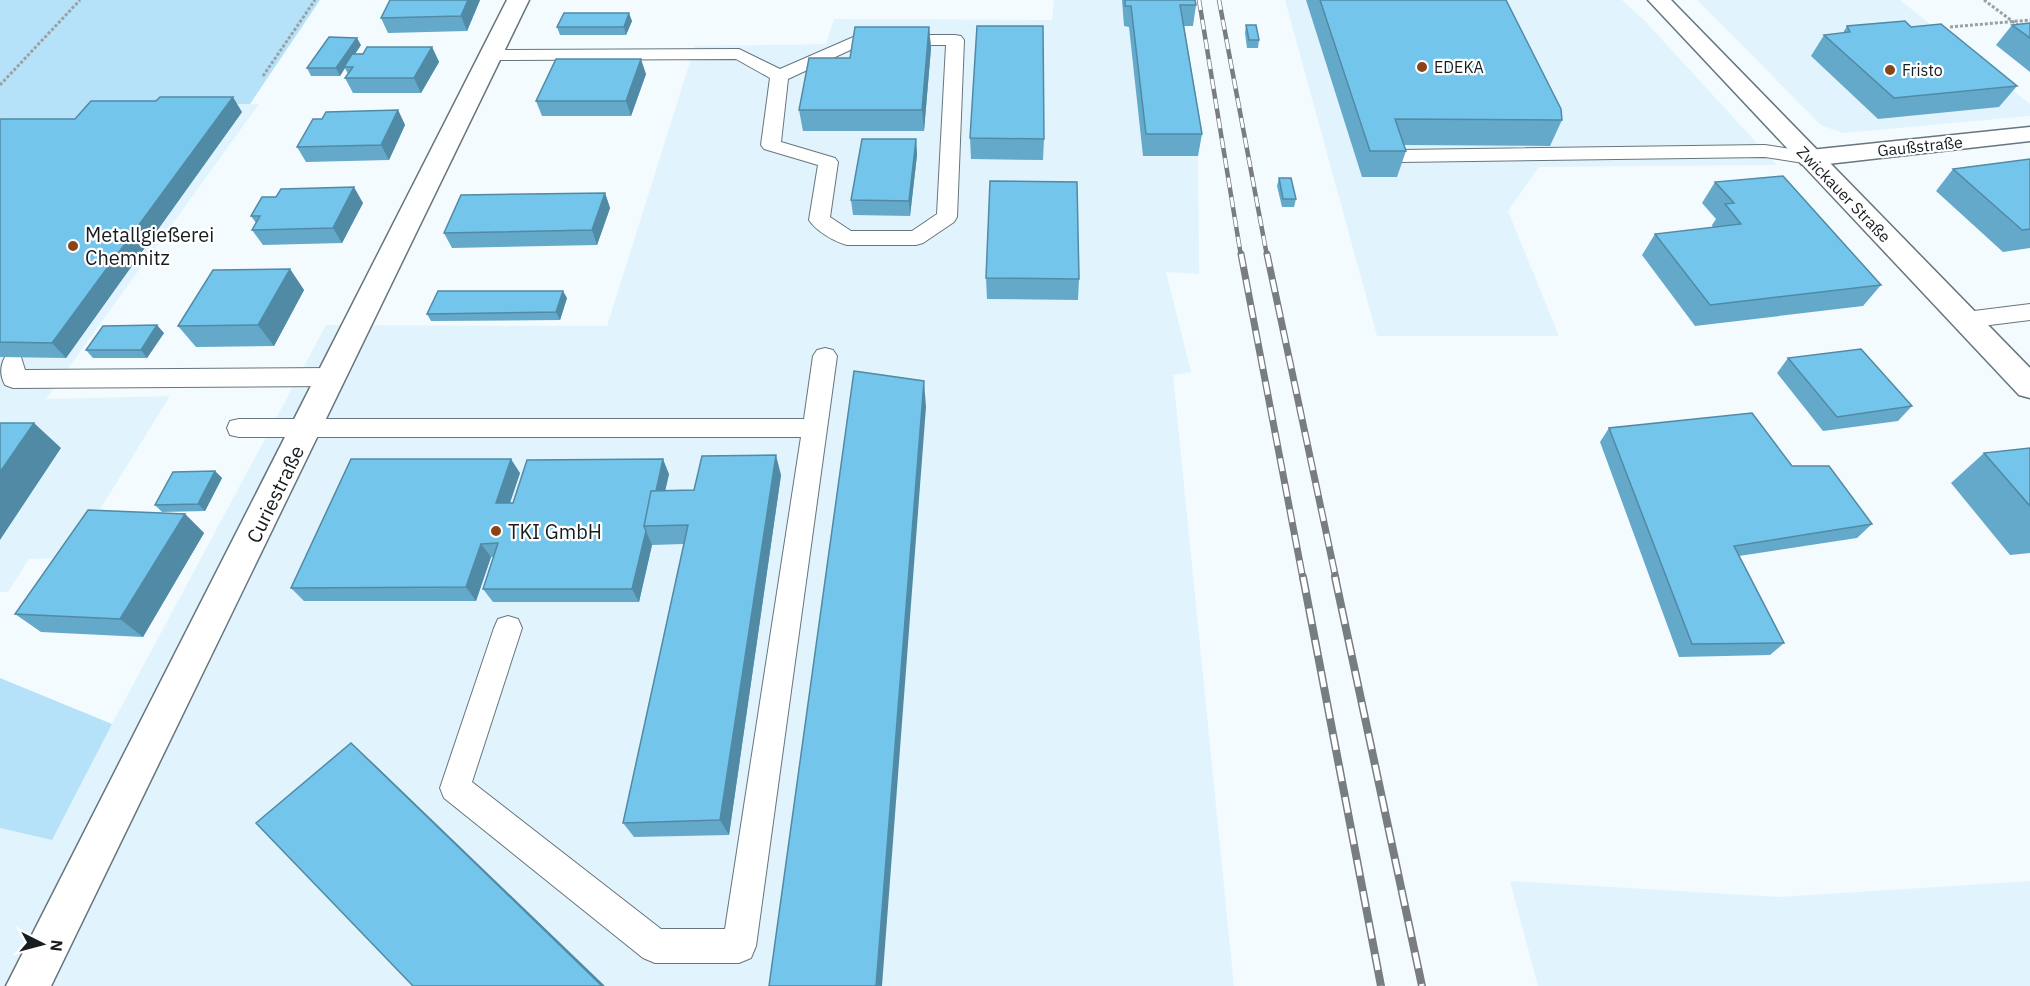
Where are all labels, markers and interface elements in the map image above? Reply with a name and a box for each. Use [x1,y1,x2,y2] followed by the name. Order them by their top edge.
[1434,57,1484,77] place label: EDEKA
[1415,60,1429,74] marker: EDEKA
[1902,60,1943,80] place label: Fristo
[1883,63,1897,77] marker: Fristo
[1876,132,1964,160] street label: Gaußstraße
[1793,142,1895,247] street label: Zwickauer Straße
[85,221,214,271] place label: Metallgießerei Chemnitz
[66,239,80,253] marker: Metallgießerei Chemnitz
[240,441,310,547] street label: Curiestraße
[508,518,602,545] place label: TKI GmbH
[489,524,503,538] marker: TKI GmbH
[12,914,72,974] north arrow
[46,939,67,952] text: N

